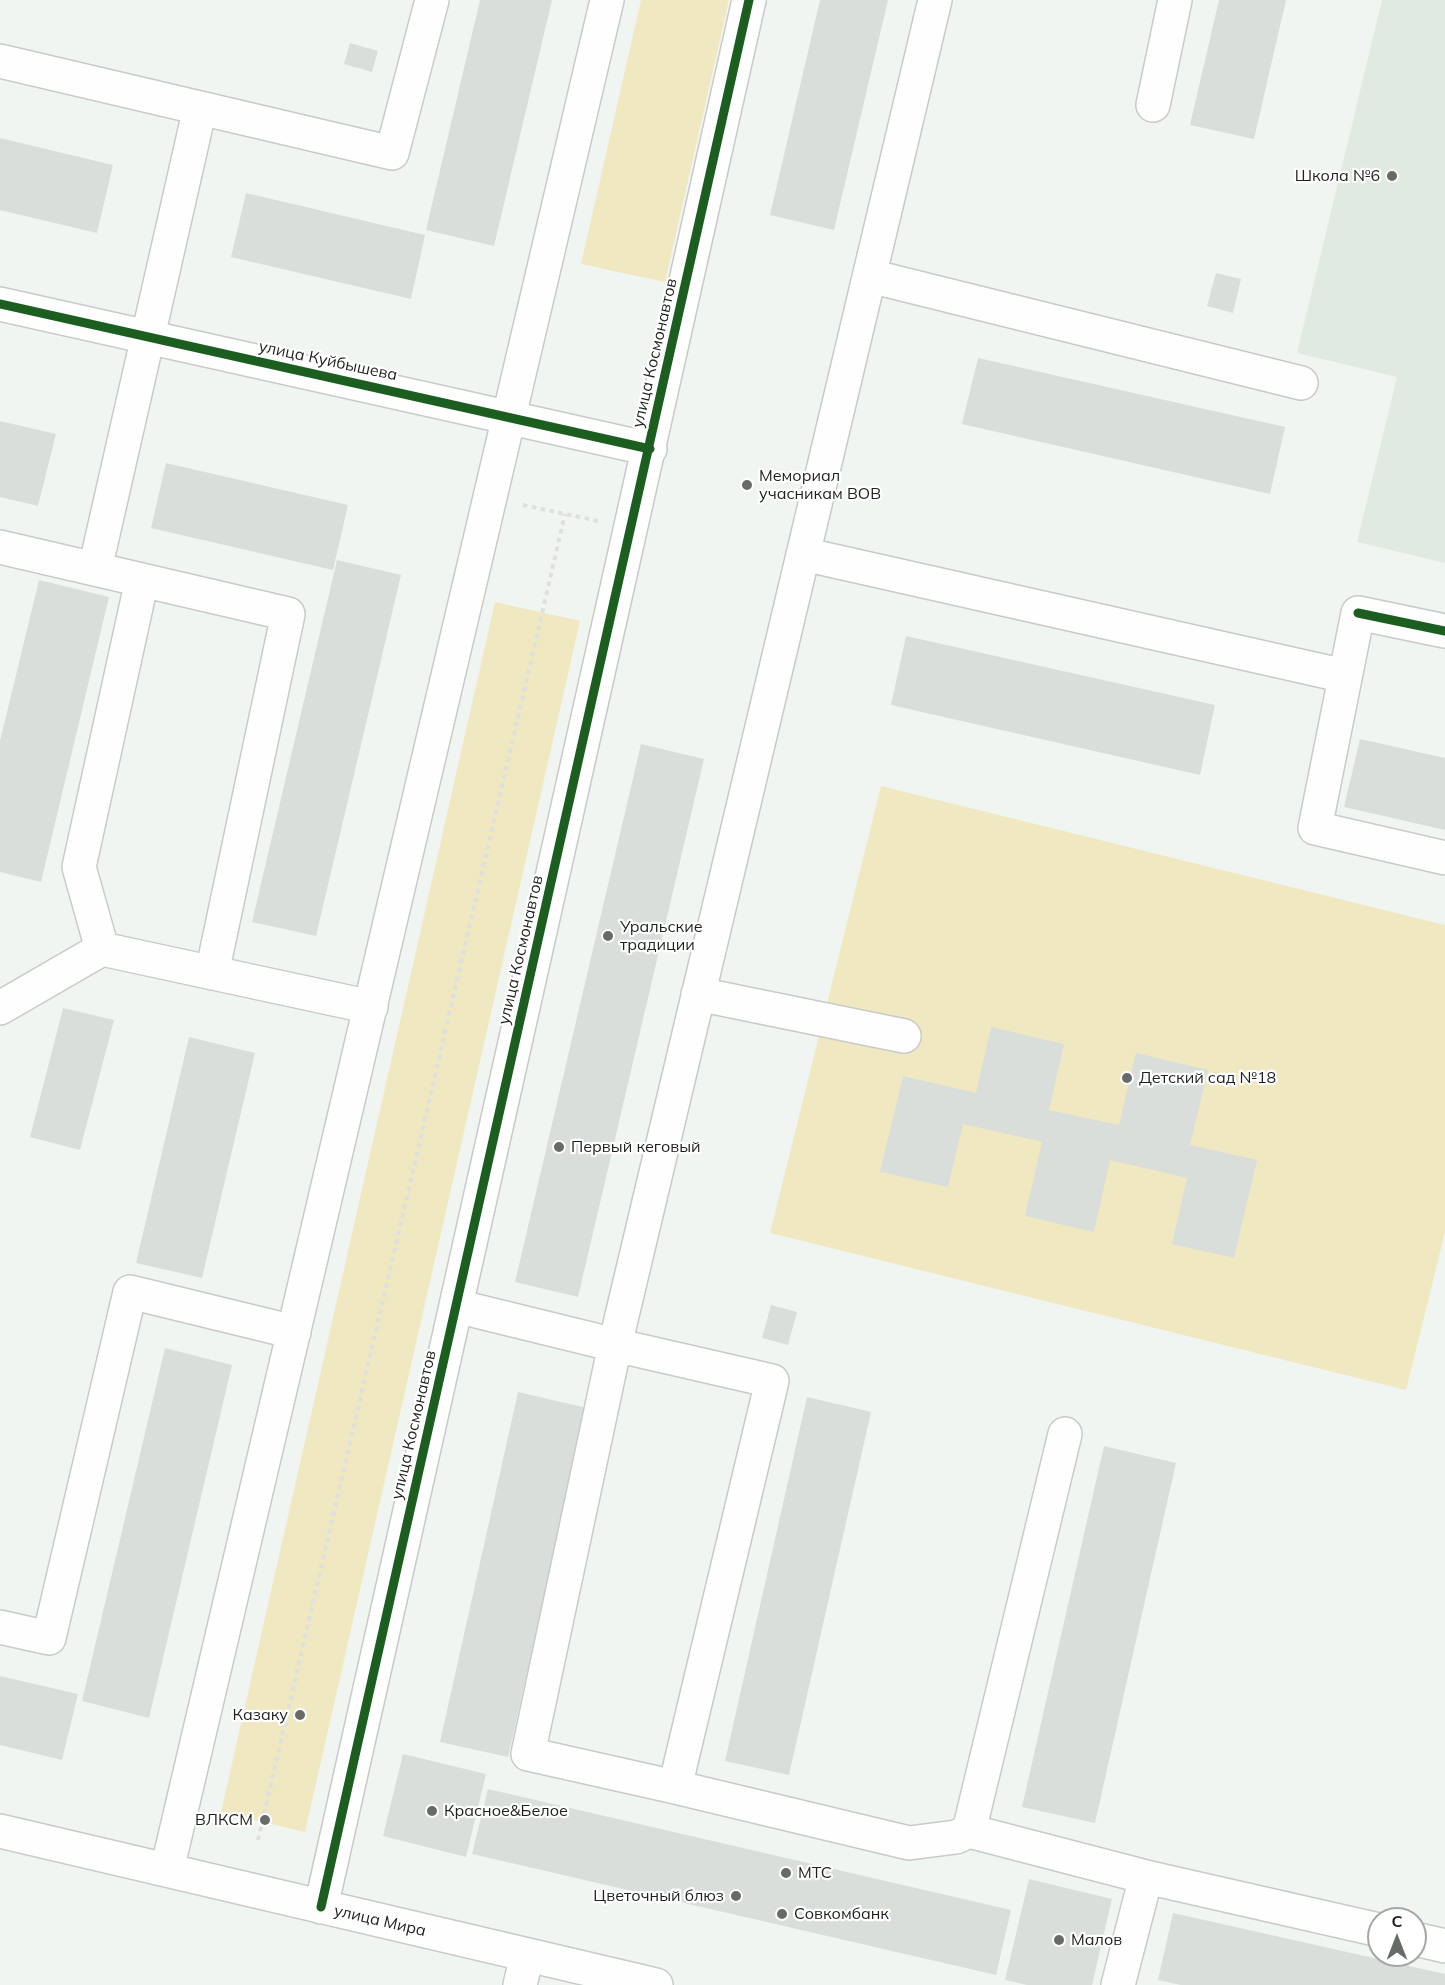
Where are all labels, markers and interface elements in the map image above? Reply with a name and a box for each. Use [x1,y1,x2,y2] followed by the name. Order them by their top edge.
[1295,166,1380,186] place label: Школа №6
[1385,169,1399,183] marker: Школа №6
[628,277,682,429] street label: улица Космонавтов
[257,337,399,385] street label: улица Куйбышева
[759,466,881,504] place label: Мемориал учасникам ВОВ
[740,478,754,492] marker: Мемориал учасникам ВОВ
[494,874,548,1026] street label: улица Космонавтов
[620,917,703,955] place label: Уральские традиции
[601,929,615,943] marker: Уральские традиции
[1139,1068,1276,1088] place label: Детский сад №18
[1120,1071,1134,1085] marker: Детский сад №18
[571,1137,701,1157] place label: Первый кеговый
[552,1140,566,1154] marker: Первый кеговый
[387,1349,441,1501] street label: улица Космонавтов
[233,1705,288,1725] place label: Казаку
[293,1708,307,1722] marker: Казаку
[444,1801,568,1821] place label: Красное&Белое
[425,1804,439,1818] marker: Красное&Белое
[195,1810,253,1830] place label: ВЛКСМ
[258,1813,272,1827] marker: ВЛКСМ
[798,1863,832,1883] place label: МТС
[779,1866,793,1880] marker: МТС
[593,1886,724,1906] place label: Цветочный блюз
[729,1889,743,1903] marker: Цветочный блюз
[332,1901,428,1941] street label: улица Мира
[794,1904,889,1924] place label: Совкомбанк
[775,1907,789,1921] marker: Совкомбанк
[1367,1907,1427,1967] north arrow
[1392,1911,1402,1931] text: С
[1071,1930,1122,1950] place label: Малов
[1052,1933,1066,1947] marker: Малов

